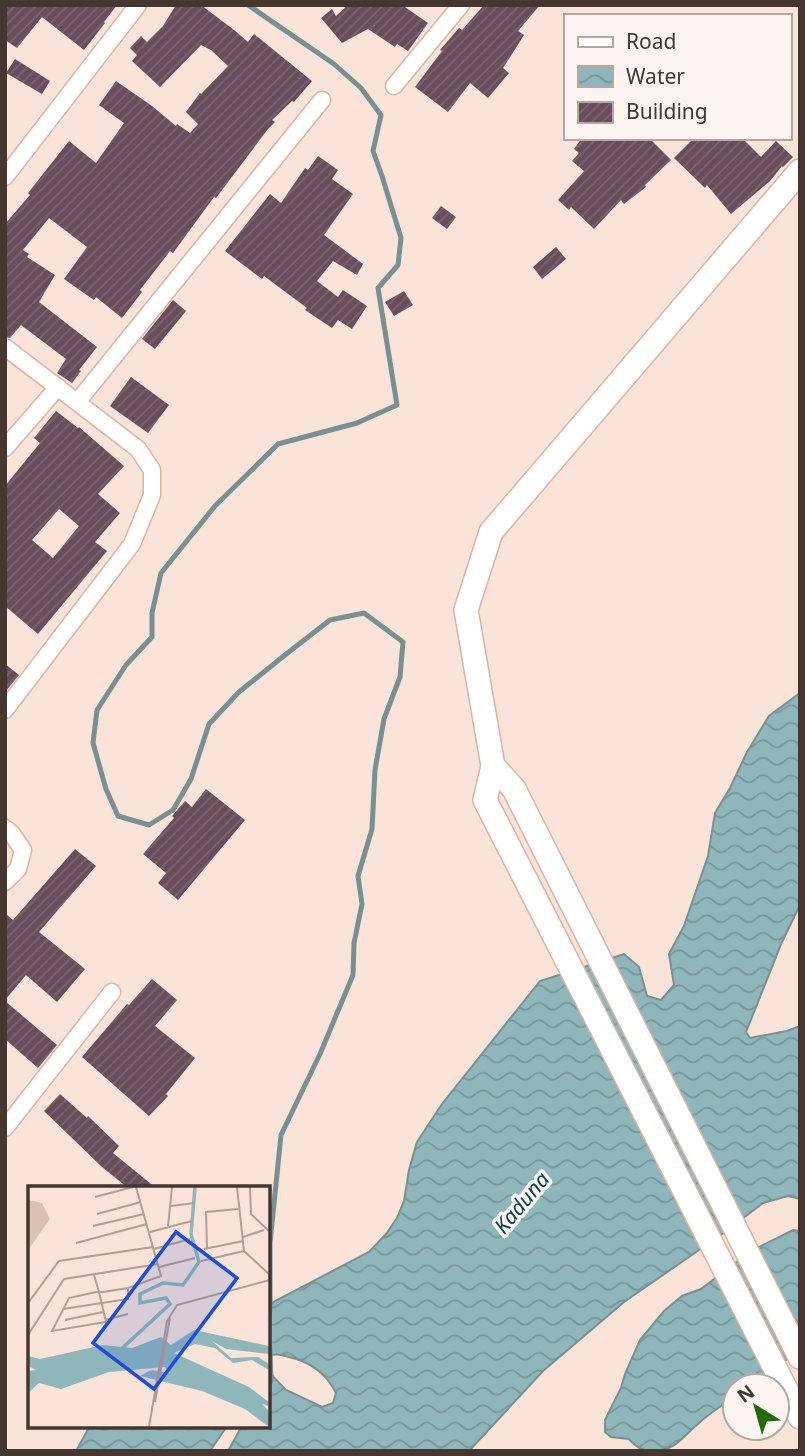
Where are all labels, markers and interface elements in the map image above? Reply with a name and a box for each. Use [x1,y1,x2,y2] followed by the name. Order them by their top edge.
[564,14,791,140] legend
[626,27,676,55] text: Road
[626,62,685,90] text: Water
[626,97,708,125] text: Building
[487,1166,555,1239] water label: Kaduna
[28,1186,270,1428] inset map
[721,1372,791,1442] north arrow
[732,1378,760,1408] text: N

